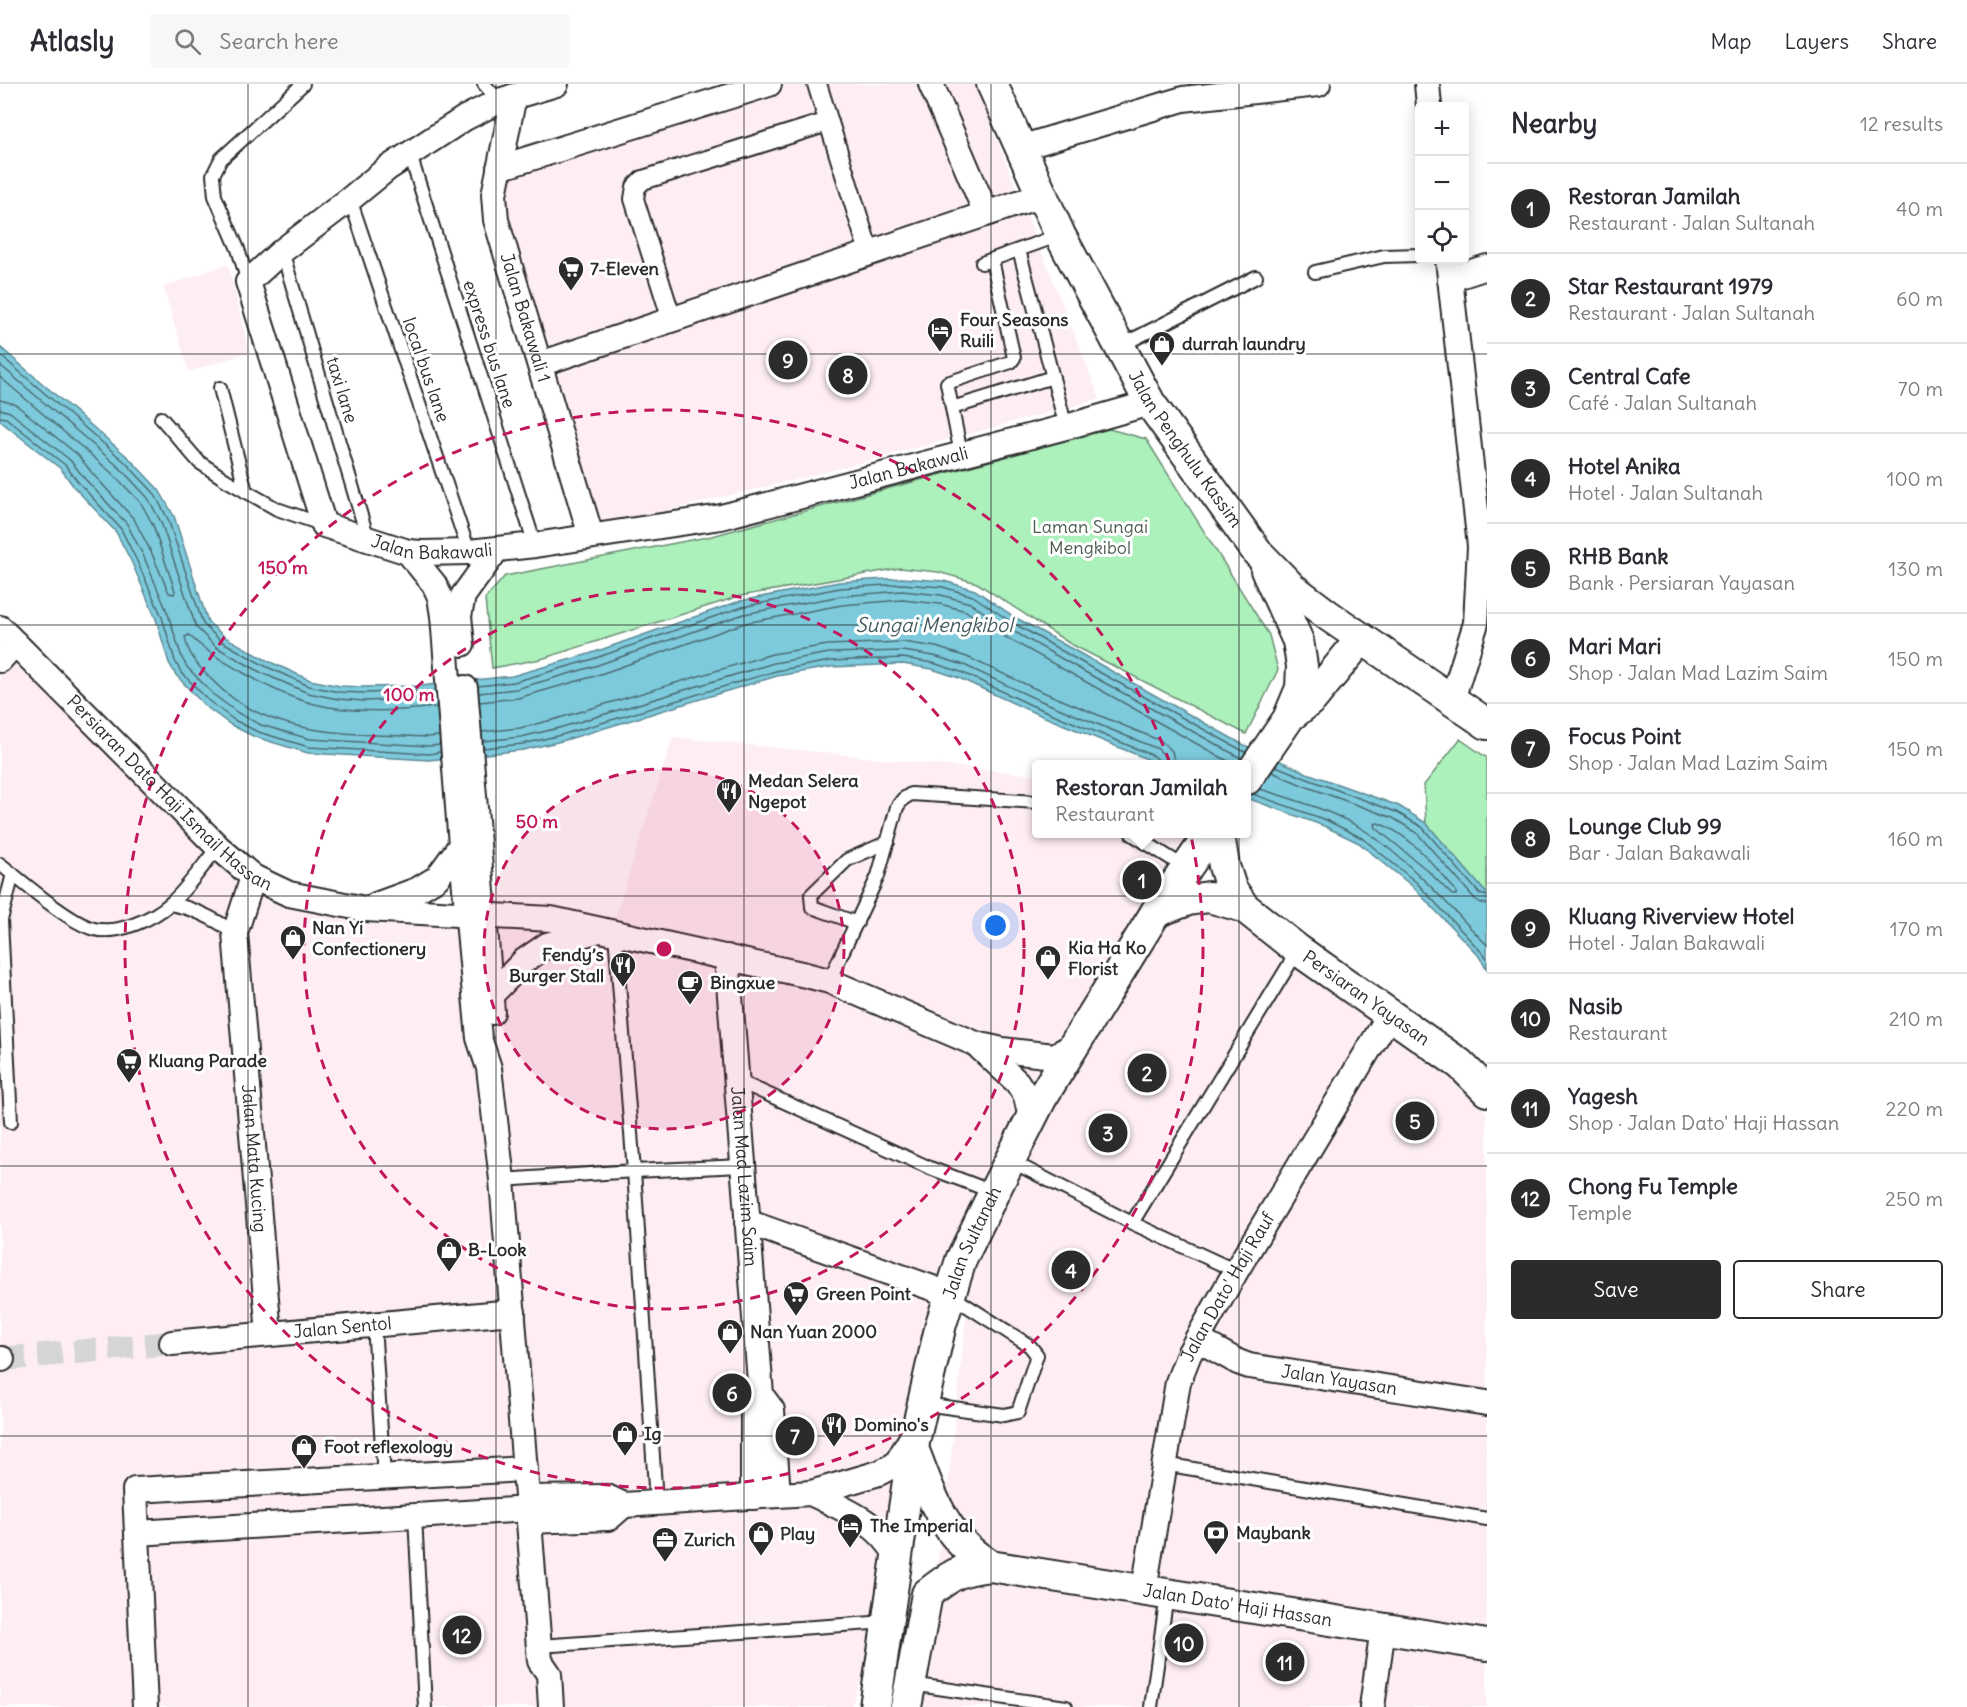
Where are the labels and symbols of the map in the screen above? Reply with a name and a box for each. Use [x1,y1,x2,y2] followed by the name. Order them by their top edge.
[496,250,556,385] street label: Jalan Bakawali 1
[556,254,586,292] supermarket icon: 7-Eleven
[590,257,660,280] place label: 7-Eleven
[458,277,521,411] street label: express bus lane
[960,308,1069,352] place label: Four Seasons Ruili
[398,315,455,425] street label: local bus lane
[925,315,955,353] hotel icon: Four Seasons Ruili
[1147,329,1177,367] shop icon: durrah laundry
[1182,332,1306,355] place label: durrah laundry
[768,338,808,382] pin: 9
[828,352,868,398] pin: 8
[322,354,363,426] street label: taxi lane
[1124,366,1248,532] street label: Jalan Penghulu Kassim
[846,441,970,494] street label: Jalan Bakawali
[1032,515,1148,559] park label: Laman Sungai Mengkibol
[368,529,493,564] street label: Jalan Bakawali
[258,556,308,579] text: 150 m
[855,612,1015,637] water label: Sungai Mengkibol
[384,683,435,706] text: 100 m
[62,690,276,895] street label: Persiaran Dato Haji Ismail Hassan
[748,769,859,813] place label: Medan Selera Ngepot
[714,776,744,814] restaurant icon: Medan Selera Ngepot
[516,810,558,833] text: 50 m
[1122,858,1162,902] pin: 1
[981,911,1010,940] your location
[312,916,426,960] place label: Nan Yi Confectionery
[278,923,308,961] shop icon: Nan Yi Confectionery
[1068,936,1146,980] place label: Kia Ha Ko Florist
[654,939,674,959] centre of rings
[509,943,604,987] place label: Fendy’s Burger Stall
[1033,943,1063,981] shop icon: Kia Ha Ko Florist
[1298,945,1435,1050] street label: Persiaran Yayasan
[608,950,638,988] restaurant icon: Fendy’s Burger Stall
[675,968,705,1006] cafe icon: Bingxue
[710,971,775,994] place label: Bingxue
[114,1046,144,1084] supermarket icon: Kluang Parade
[148,1049,267,1072] place label: Kluang Parade
[1128,1050,1166,1096] pin: 2
[237,1083,272,1234] street label: Jalan Mata Kucing
[726,1085,763,1268] street label: Jalan Mad Lazim Saim
[1396,1098,1434,1144] pin: 5
[1088,1110,1128,1156] pin: 3
[938,1183,1006,1302] street label: Jalan Sultanah
[1175,1207,1280,1365] street label: Jalan Dato' Haji Rauf
[434,1235,464,1273] shop icon: B-Look
[468,1238,526,1261] place label: B-Look
[1052,1248,1090,1292] pin: 4
[781,1279,811,1317] supermarket icon: Green Point
[816,1282,912,1305] place label: Green Point
[292,1311,392,1343] street label: Jalan Sentol
[715,1317,745,1355] shop icon: Nan Yuan 2000
[750,1320,877,1343] place label: Nan Yuan 2000
[1280,1359,1399,1400] street label: Jalan Yayasan
[712,1370,752,1416] pin: 6
[819,1410,849,1448] restaurant icon: Domino's
[854,1413,929,1436] place label: Domino's
[776,1414,814,1458] pin: 7
[610,1419,640,1457] shop icon: Ig
[644,1422,662,1445] place label: Ig
[289,1432,319,1470] shop icon: Foot reflexology
[324,1435,453,1458] place label: Foot reflexology
[835,1511,865,1549] hotel icon: The Imperial
[870,1514,973,1537] place label: The Imperial
[1201,1518,1231,1556] bank icon: Maybank
[746,1519,776,1557] shop icon: Play
[1236,1521,1311,1544] place label: Maybank
[780,1522,815,1545] place label: Play
[650,1525,680,1563] office icon: Zurich
[684,1528,736,1551] place label: Zurich
[1141,1579,1334,1631] street label: Jalan Dato' Haji Hassan
[442,1612,482,1658] pin: 12
[1164,1620,1204,1666] pin: 10
[1266,1640,1304,1684] pin: 11

